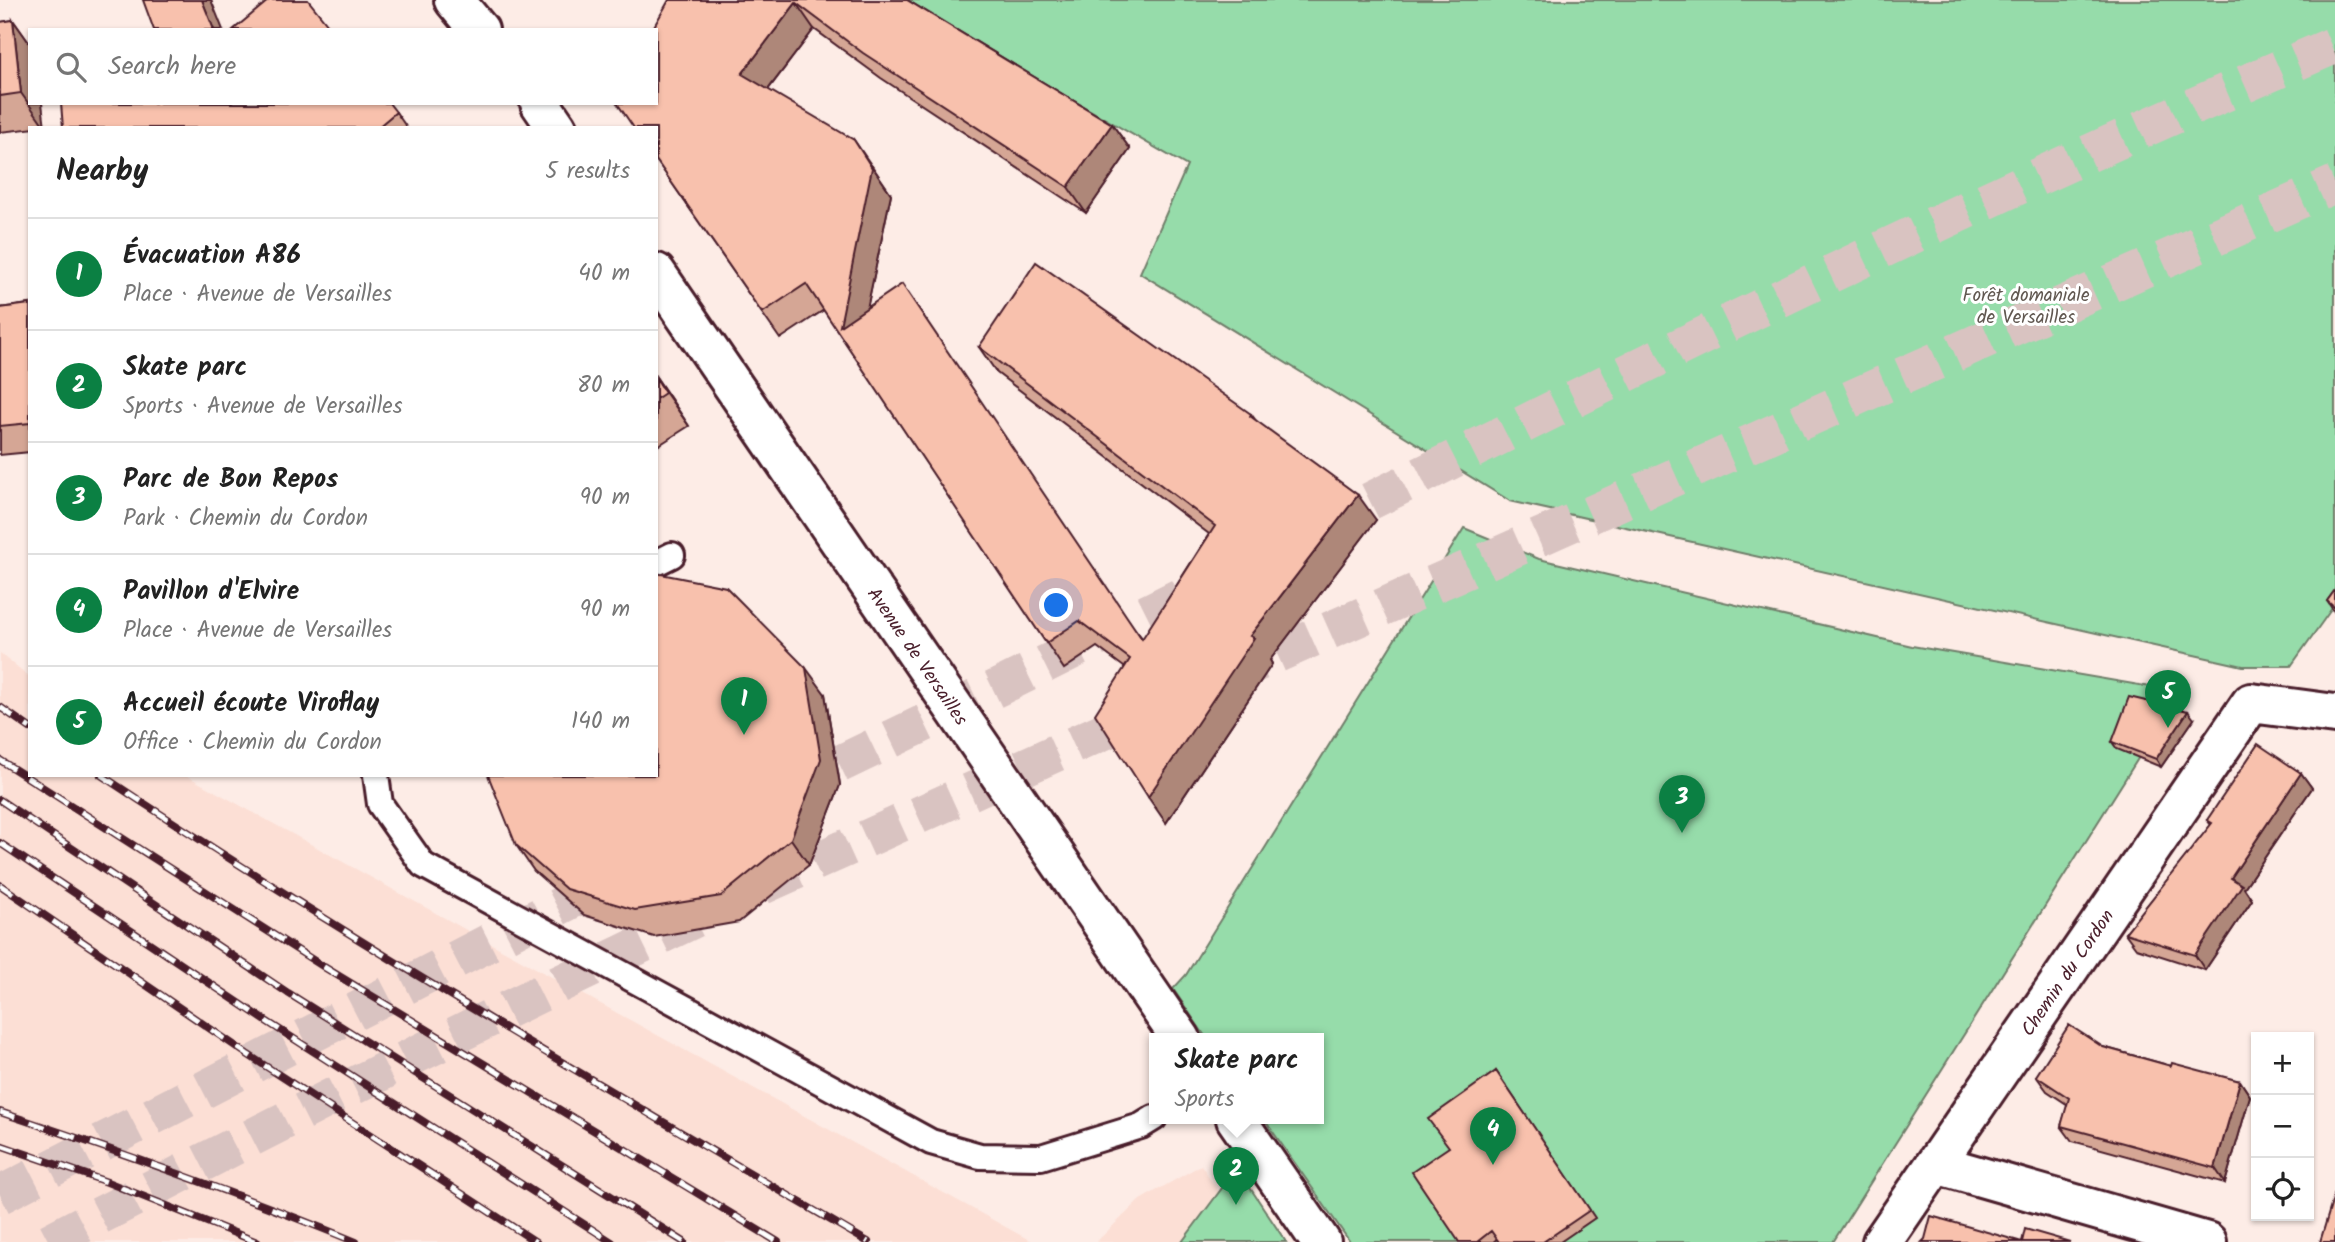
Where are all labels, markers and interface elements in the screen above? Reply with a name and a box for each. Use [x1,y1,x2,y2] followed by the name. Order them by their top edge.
[28,28,658,105] search box
[108,46,236,88] text: Search here
[52,48,90,86] icon: search
[56,148,148,196] text: Nearby
[545,154,630,190] text: 5 results
[123,235,301,277] text: Évacuation A86
[76,256,82,292] text: 1
[578,256,630,292] text: 40 m
[123,277,392,313] text: Place · Avenue de Versailles
[1962,281,2090,333] park label: Forêt domaniale de Versailles
[123,347,247,389] text: Skate parc
[72,368,86,404] text: 2
[577,368,630,404] text: 80 m
[123,389,403,425] text: Sports · Avenue de Versailles
[123,459,338,501] text: Parc de Bon Repos
[73,480,85,516] text: 3
[580,480,630,516] text: 90 m
[123,501,368,537] text: Park · Chemin du Cordon
[123,571,299,613] text: Pavillon d'Elvire
[859,582,975,732] street label: Avenue de Versailles
[1039,588,1073,622] your location
[73,592,85,628] text: 4
[580,592,630,628] text: 90 m
[123,613,392,649] text: Place · Avenue de Versailles
[2145,670,2191,728] pin: 5
[721,677,767,735] pin: 1
[123,683,379,725] text: Accueil écoute Viroflay
[73,704,85,740] text: 5
[571,704,630,740] text: 140 m
[123,725,382,761] text: Office · Chemin du Cordon
[1659,775,1705,833] pin: 3
[2014,904,2123,1043] street label: Chemin du Cordon
[2251,1032,2314,1221] map controls
[2251,1032,2314,1095] button: +
[1149,1033,1324,1124] popup
[1174,1040,1299,1082] text: Skate parc
[1174,1082,1234,1118] text: Sports
[2251,1095,2314,1158] button: −
[1470,1107,1516,1165] pin: 4
[1213,1147,1259,1205] pin: 2
[2251,1158,2314,1221] button: locate

